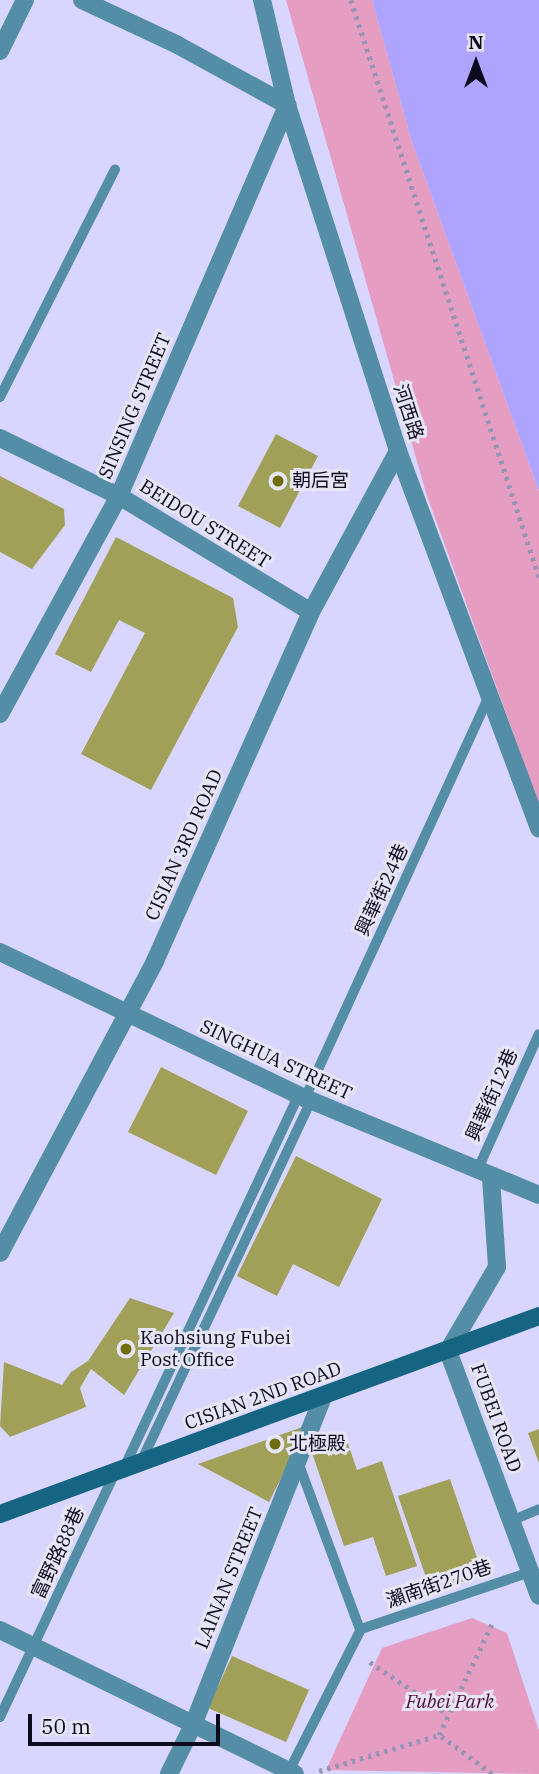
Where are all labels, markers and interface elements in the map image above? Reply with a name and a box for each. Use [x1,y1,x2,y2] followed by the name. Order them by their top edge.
[441,28,511,98] north arrow
[468,30,484,54] text: N
[94,330,176,482] street label: SINSING STREET
[388,381,428,443] street label: 河西路
[292,470,349,492] place label: 朝后宮
[270,473,286,489] marker: 朝后宮
[135,475,275,573] street label: BEIDOU STREET
[140,766,228,924] street label: CISIAN 3RD ROAD
[351,840,413,940] street label: 興華街24巷
[196,1015,356,1105] street label: SINGHUA STREET
[461,1045,523,1145] street label: 興華街12巷
[140,1327,291,1371] place label: Kaohsiung Fubei Post Office
[118,1341,134,1357] marker: Kaohsiung Fubei Post Office
[182,1357,344,1435] street label: CISIAN 2ND ROAD
[466,1361,526,1475] street label: FUBEI ROAD
[289,1433,346,1455] place label: 北極殿
[267,1436,283,1452] marker: 北極殿
[27,1503,89,1603] street label: 富野路88巷
[190,1504,268,1652] street label: LAINAN STREET
[383,1555,495,1613] street label: 瀨南街270巷
[406,1691,494,1713] park label: Fubei Park
[32,1700,224,1744] scale bar
[41,1712,91,1740] text: 50 m

